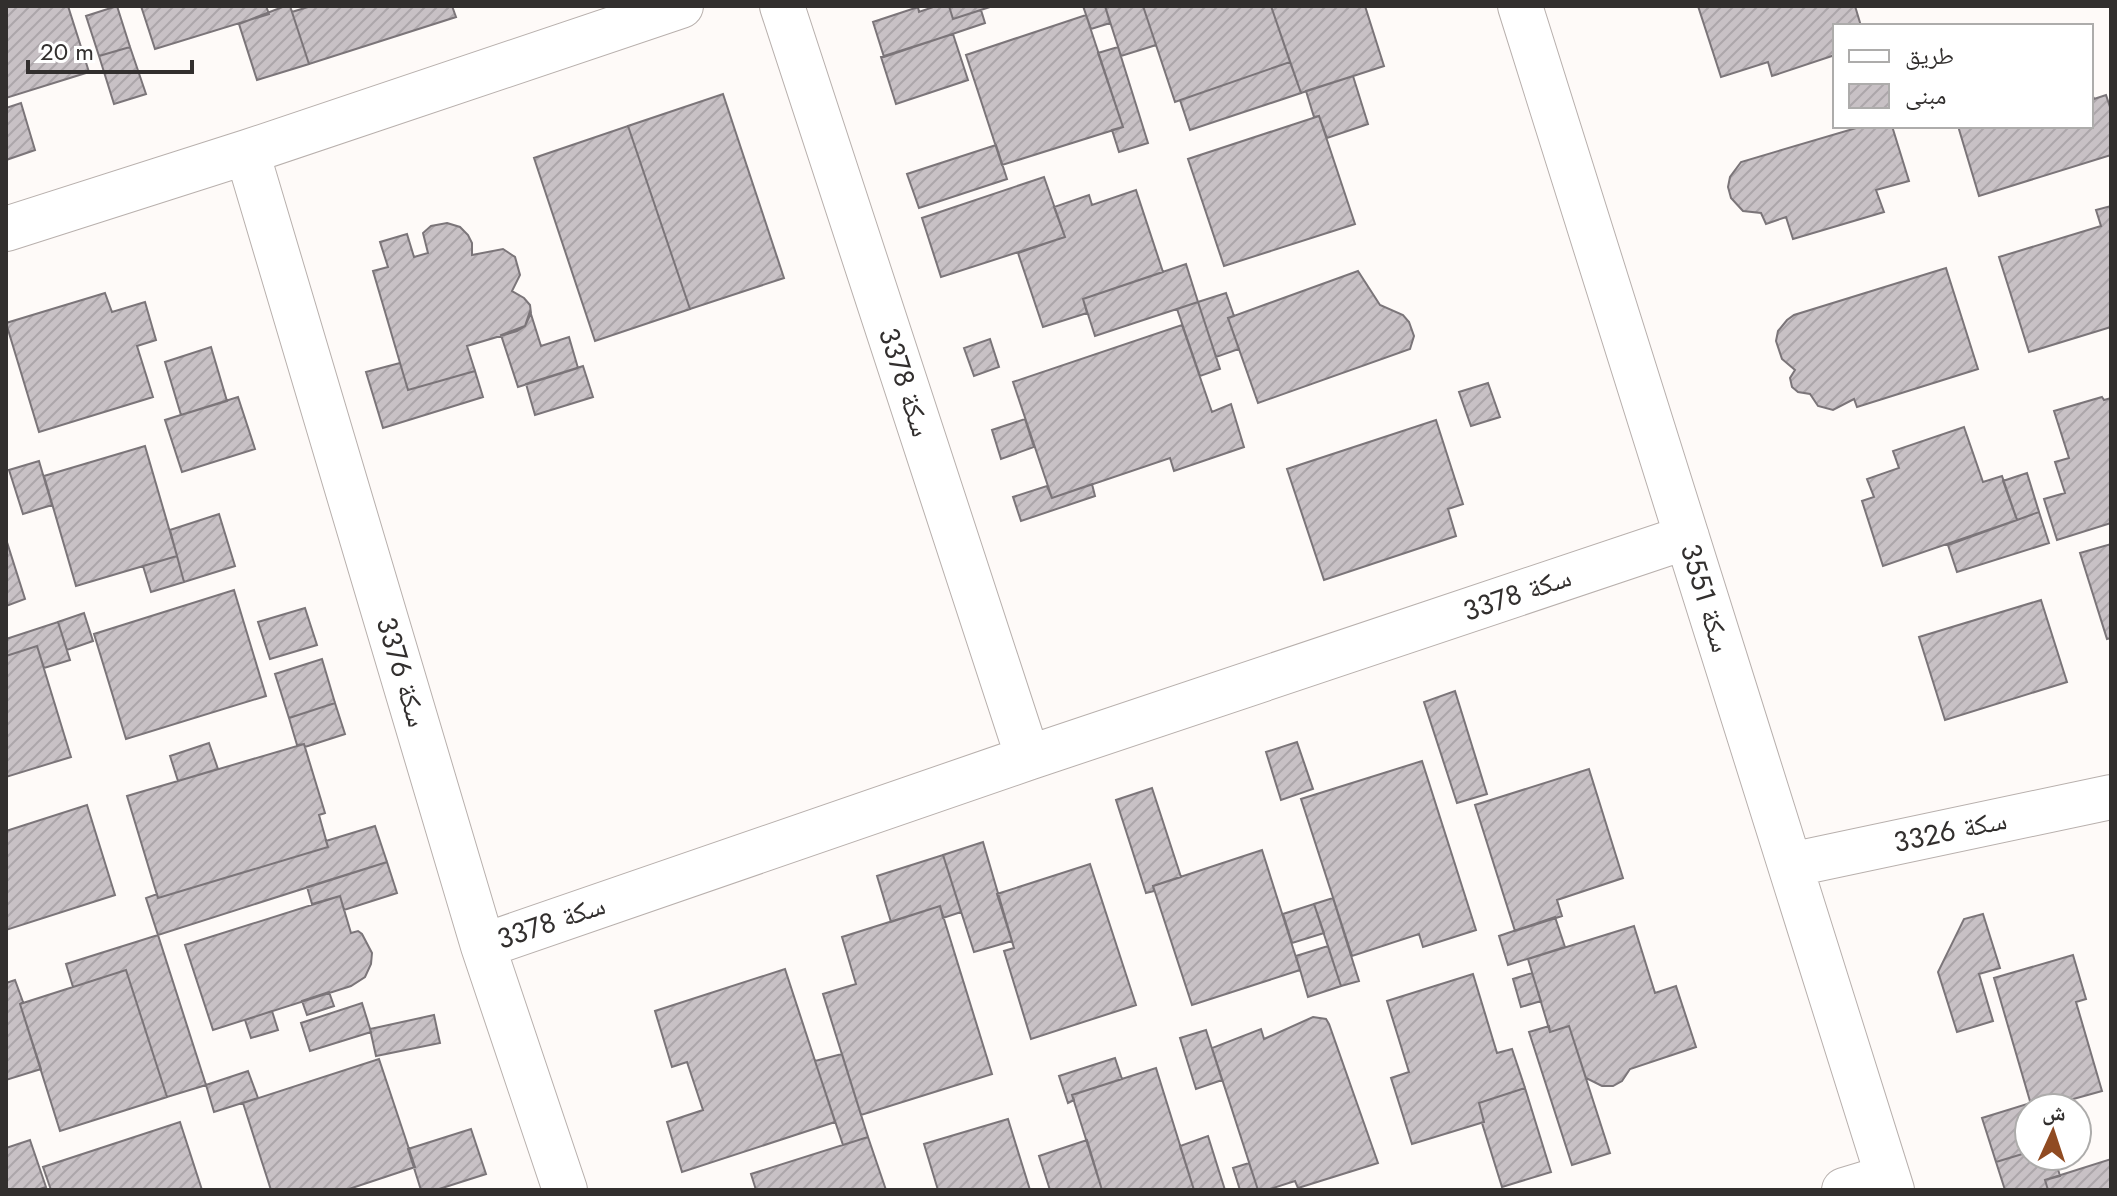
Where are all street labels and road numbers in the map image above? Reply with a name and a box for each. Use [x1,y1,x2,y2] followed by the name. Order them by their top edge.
[868,322,942,442] street label: سكة 3378
[1670,539,1742,657] street label: سكة 3551
[1457,556,1577,632] street label: سكة 3378
[366,612,438,732] street label: سكة 3376
[1890,799,2010,863] street label: سكة 3326
[491,884,611,960] street label: سكة 3378

